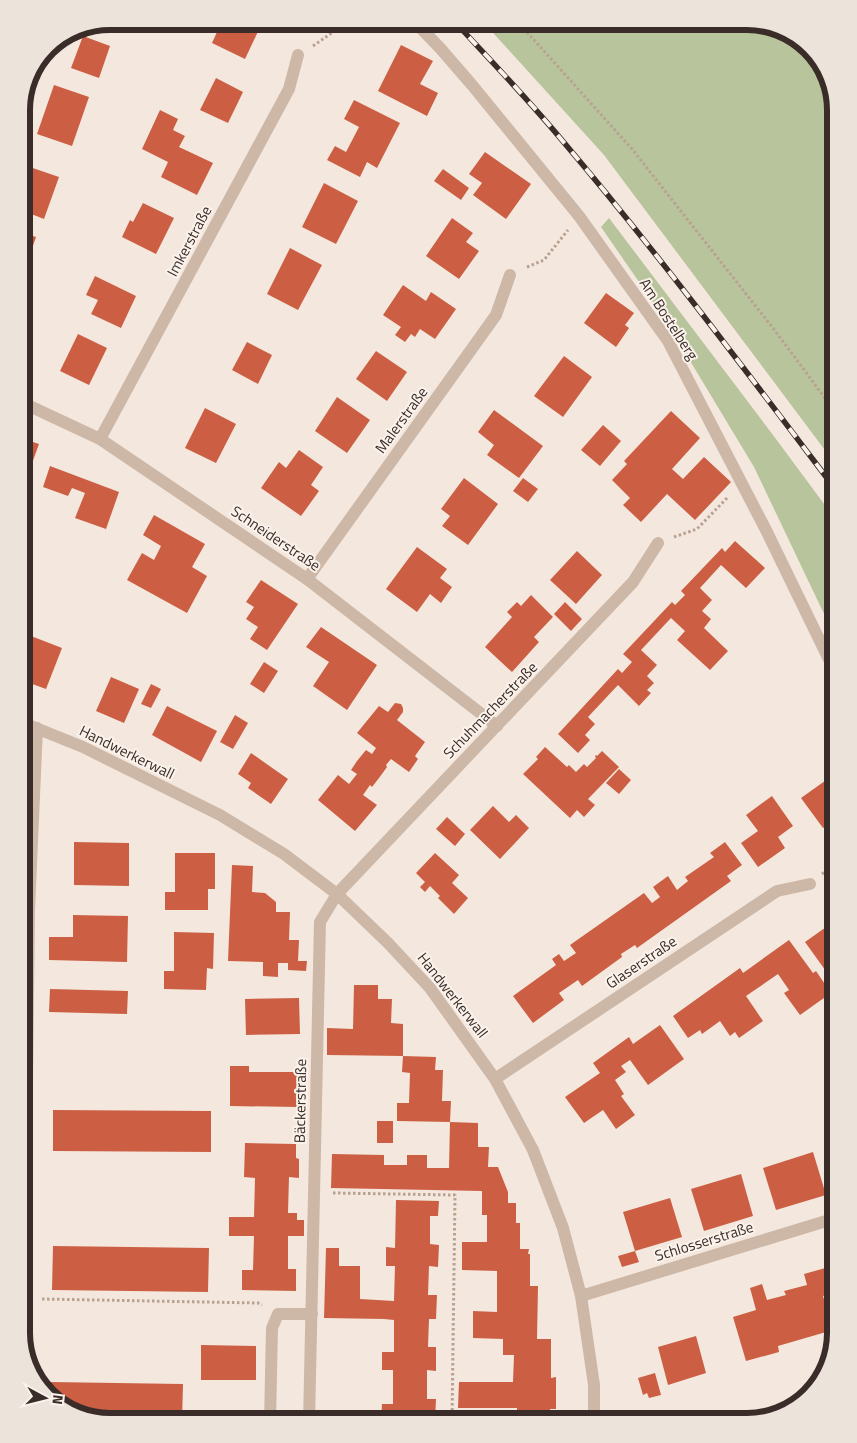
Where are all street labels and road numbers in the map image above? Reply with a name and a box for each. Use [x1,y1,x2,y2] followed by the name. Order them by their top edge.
[161,202,217,280] street label: Imkerstraße
[634,274,704,365] street label: Am Bostelberg
[369,382,433,458] street label: Malerstraße
[227,500,325,576] street label: Schneiderstraße
[438,656,542,764] street label: Schuhmacherstraße
[76,719,178,785] street label: Handwerkerwall
[601,930,681,994] street label: Glaserstraße
[412,947,494,1043] street label: Handwerkerwall
[288,1059,312,1143] street label: Bäckerstraße
[652,1215,756,1267] street label: Schlosserstraße

